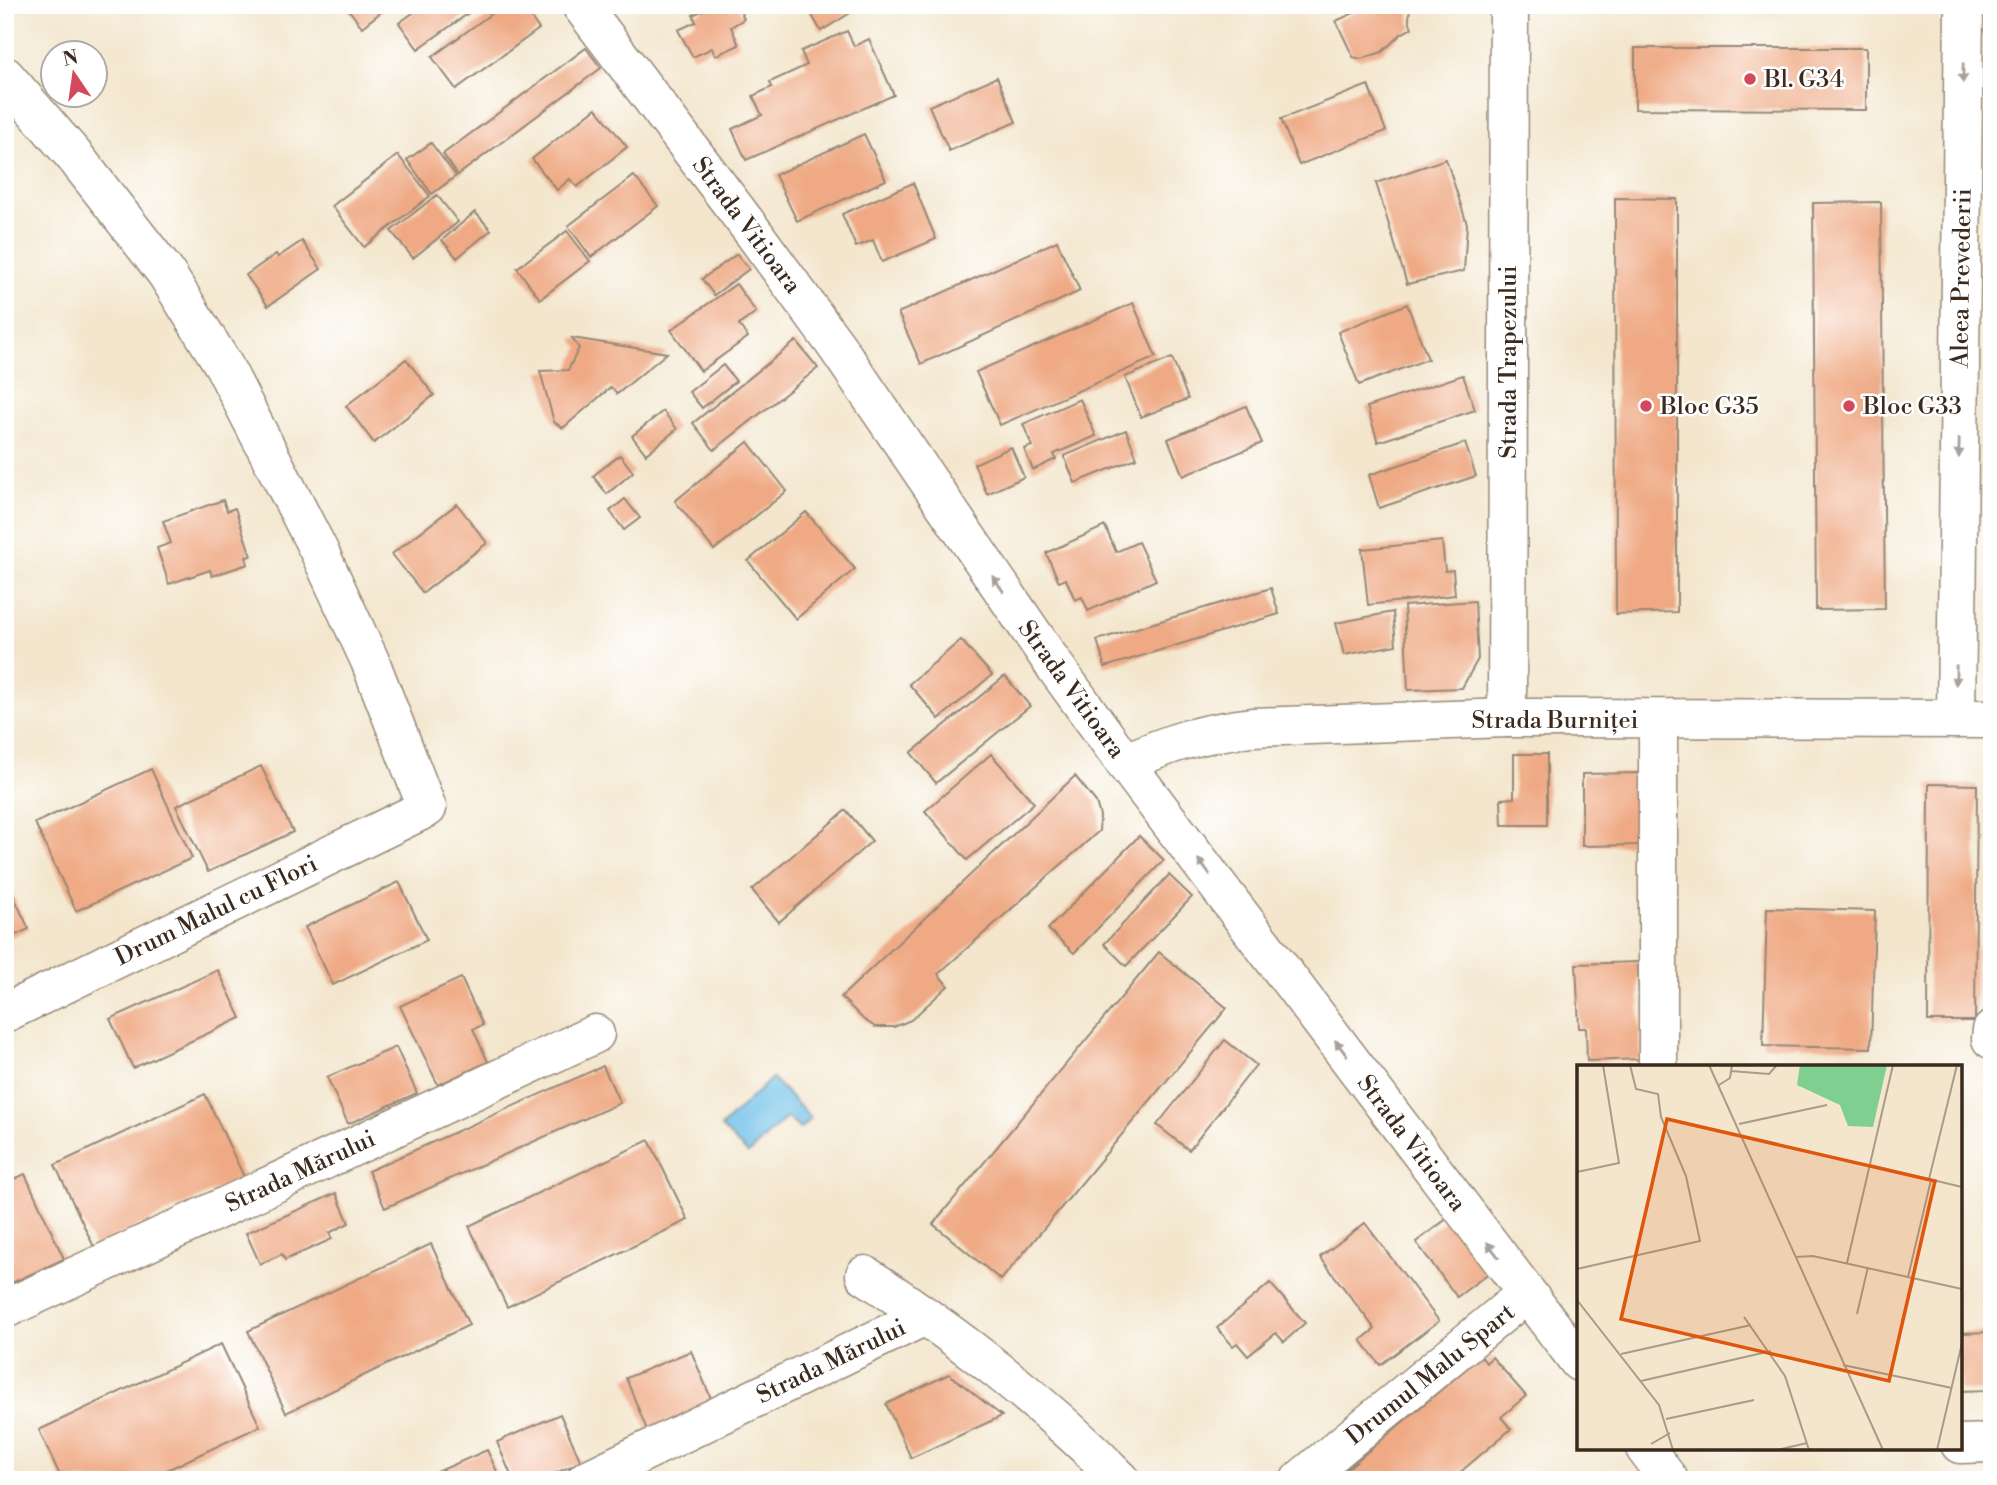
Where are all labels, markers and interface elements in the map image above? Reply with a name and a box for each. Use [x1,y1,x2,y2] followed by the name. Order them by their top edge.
[38,38,108,108] north arrow
[60,45,80,72] text: N
[1958,63,1969,85] one-way arrow
[1763,65,1844,95] place label: Bl. G34
[1742,71,1758,87] marker: Bl. G34
[685,151,808,301] street label: Strada Vitioara
[1945,188,1979,369] street label: Aleea Prevederii
[1494,265,1524,459] street label: Strada Trapezului
[1659,392,1759,422] place label: Bloc G35
[1862,392,1962,422] place label: Bloc G33
[1638,398,1654,414] marker: Bloc G35
[1841,398,1857,414] marker: Bloc G33
[1953,437,1965,459] one-way arrow
[991,575,1005,593] one-way arrow
[1011,615,1132,765] street label: Strada Vitioara
[1950,665,1962,687] one-way arrow
[1472,706,1639,736] street label: Strada Burniței
[110,849,323,973] street label: Drum Malul cu Flori
[1196,858,1211,876] one-way arrow
[1334,1039,1348,1058] one-way arrow
[1577,1065,1962,1450] inset map
[1350,1069,1473,1219] street label: Strada Vitioara
[221,1124,380,1220] street label: Strada Mărului
[1485,1241,1500,1259] one-way arrow
[1340,1297,1521,1452] street label: Drumul Malu Spart
[752,1313,911,1411] street label: Strada Mărului

